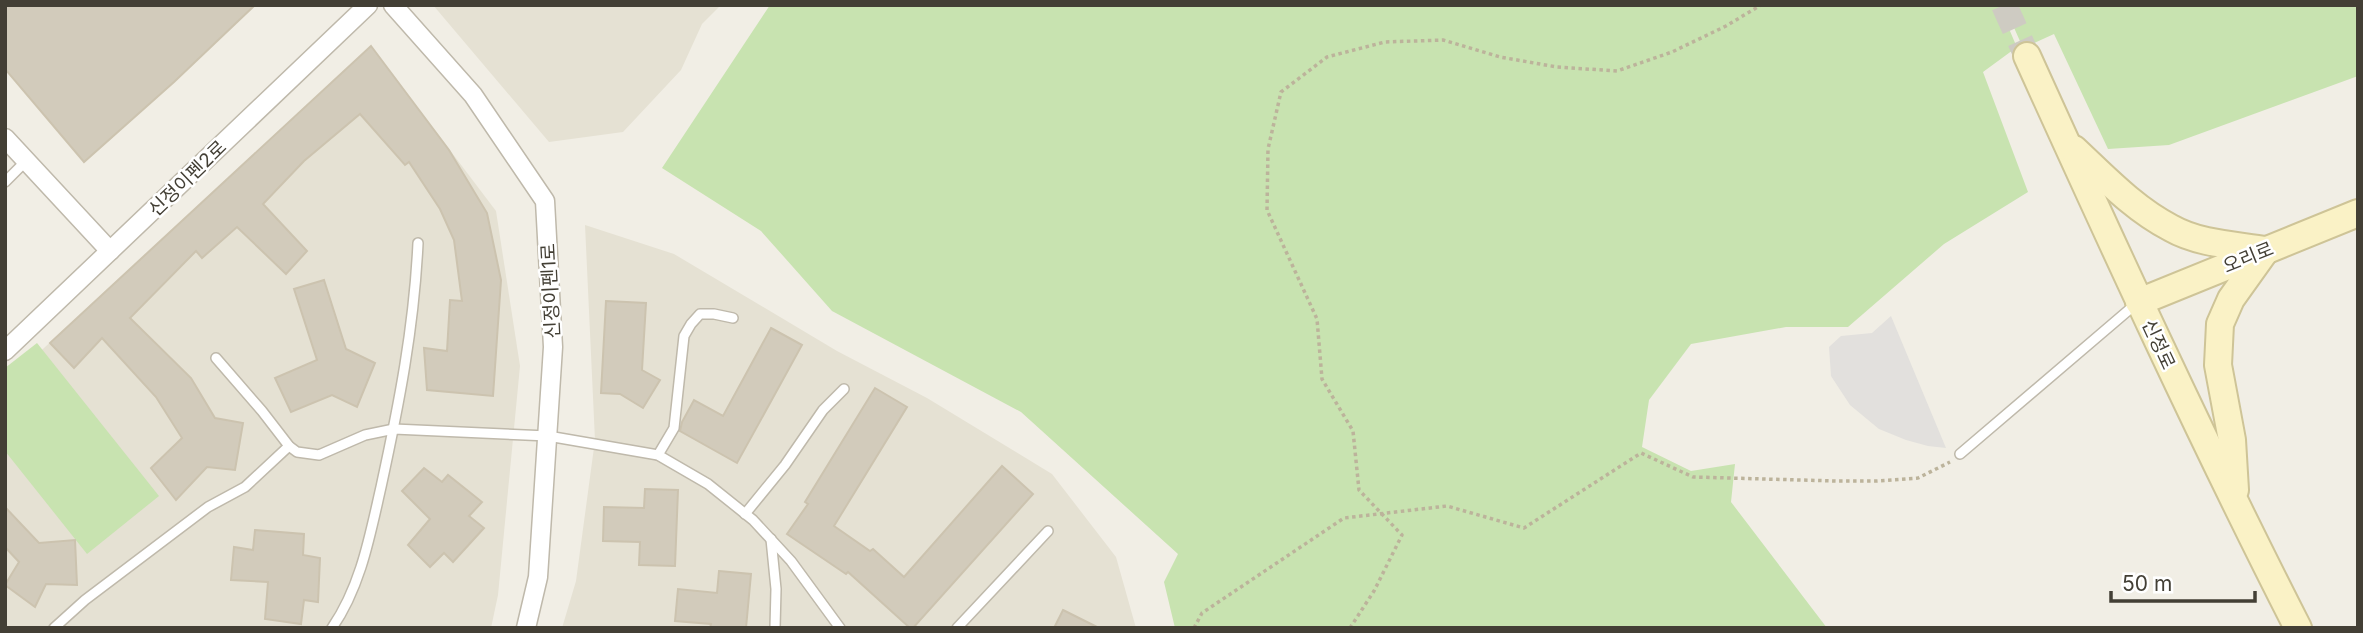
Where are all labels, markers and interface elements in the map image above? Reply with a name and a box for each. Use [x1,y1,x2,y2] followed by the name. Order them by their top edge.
[144,136,231,221] street label: 신정이펜2로
[2220,237,2277,278] street label: 오리로
[537,243,564,339] street label: 신정이펜1로
[2137,316,2180,373] street label: 신정로
[2111,560,2254,604] scale bar
[2122,571,2172,596] text: 50 m

